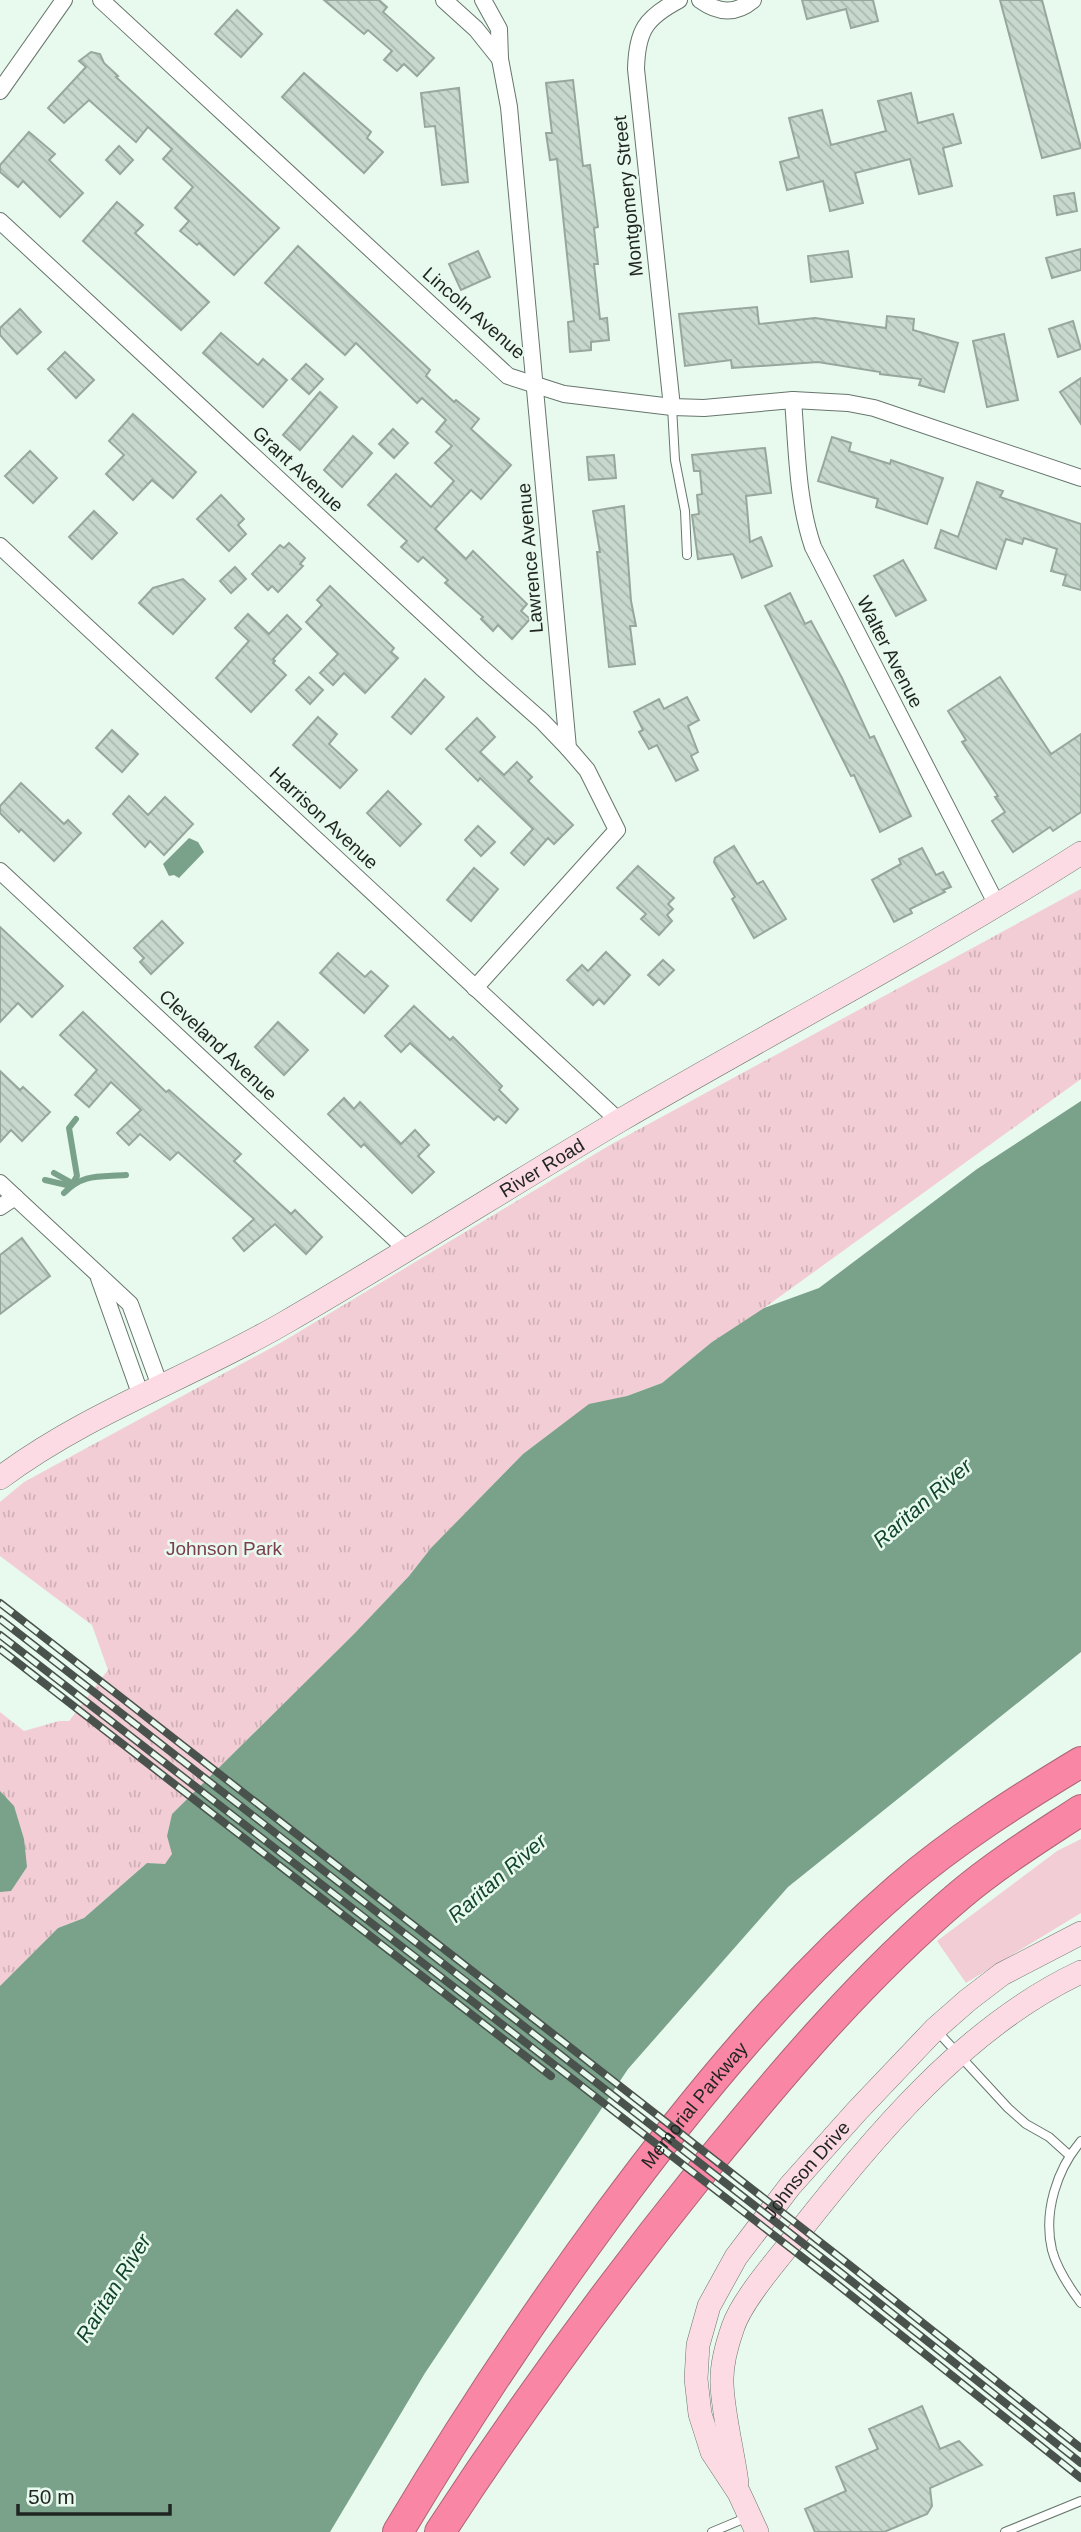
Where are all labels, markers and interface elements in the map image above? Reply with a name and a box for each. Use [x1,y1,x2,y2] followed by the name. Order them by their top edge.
[609,114,647,277] street label: Montgomery Street
[419,263,529,363] street label: Lincoln Avenue
[248,422,348,516] street label: Grant Avenue
[513,482,547,634] street label: Lawrence Avenue
[853,593,927,711] street label: Walter Avenue
[266,763,382,873] street label: Harrison Avenue
[155,985,281,1105] street label: Cleveland Avenue
[496,1134,588,1201] street label: River Road
[868,1453,977,1552] water label: Raritan River
[166,1538,283,1559] park label: Johnson Park
[443,1828,552,1927] water label: Raritan River
[637,2037,752,2172] street label: Memorial Parkway
[759,2116,854,2222] street label: Johnson Drive
[71,2229,156,2346] water label: Raritan River
[18,2472,170,2516] scale bar
[28,2485,75,2508] text: 50 m

